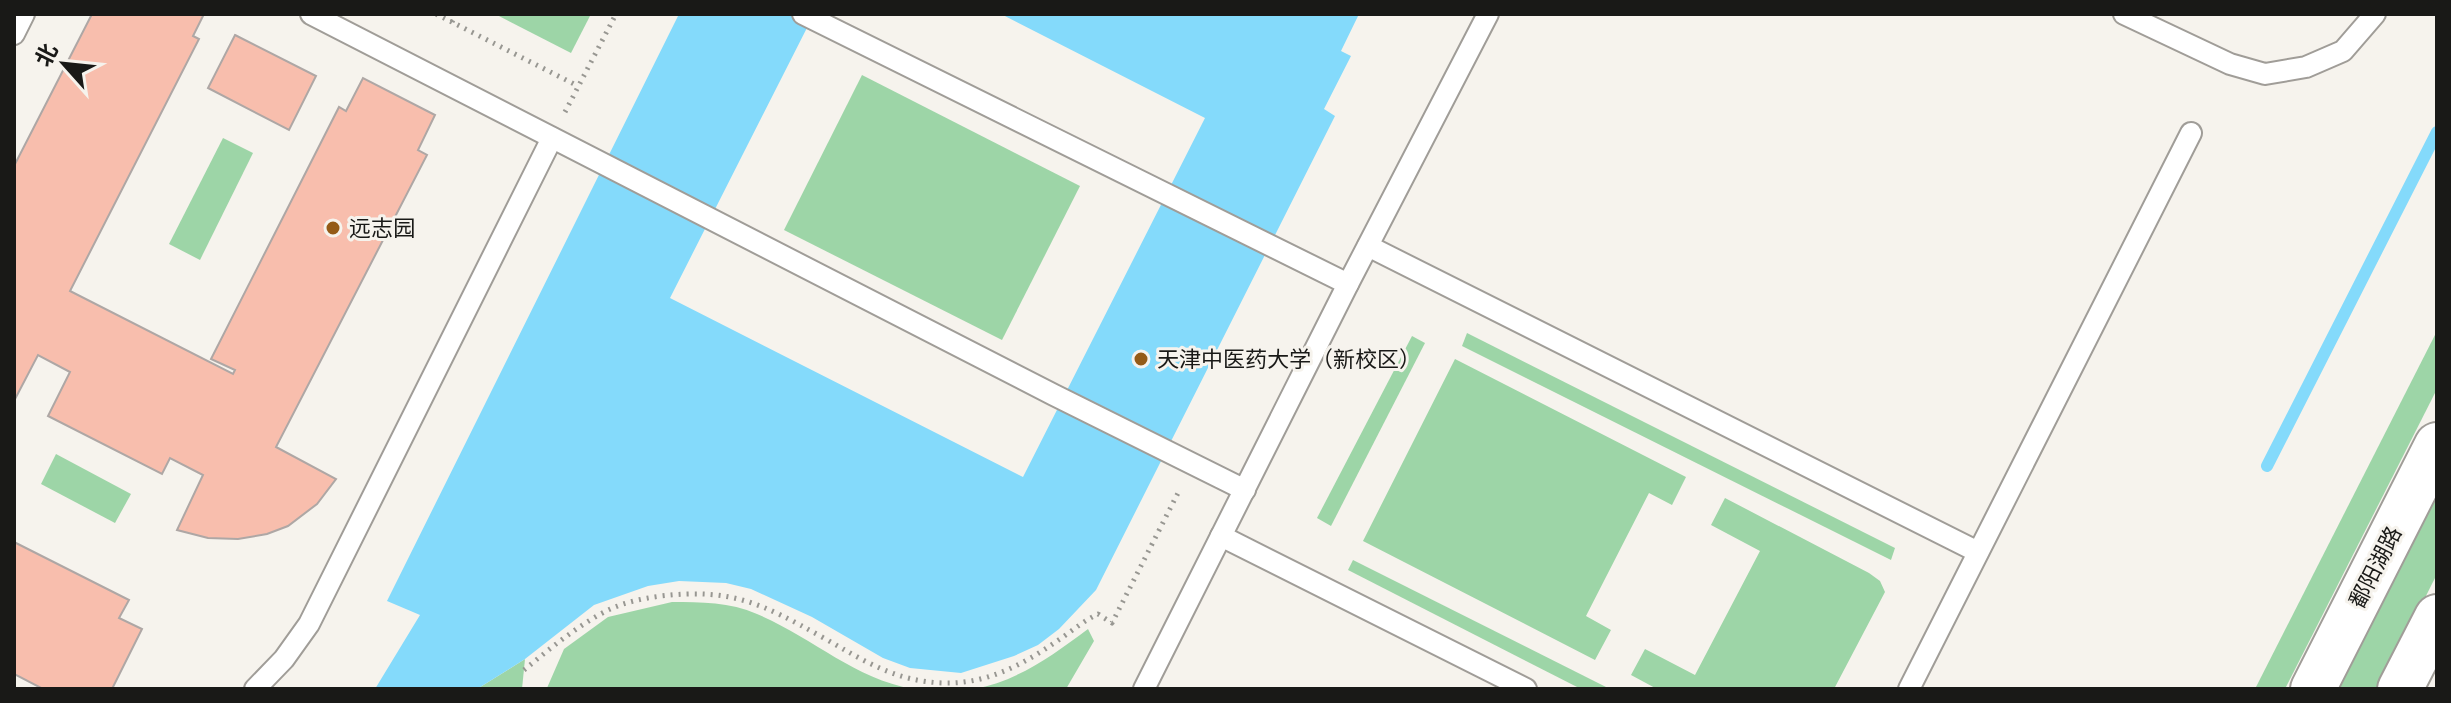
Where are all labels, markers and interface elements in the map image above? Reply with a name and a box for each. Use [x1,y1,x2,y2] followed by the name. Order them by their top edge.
[24,24,104,104] north arrow
[30,39,64,71] text: 北
[349,215,415,242] place label: 远志园
[324,219,342,237] marker: 远志园
[1157,346,1421,373] place label: 天津中医药大学（新校区）
[1132,350,1150,368] marker: 天津中医药大学（新校区）
[2343,522,2407,613] street label: 鄱阳湖路

